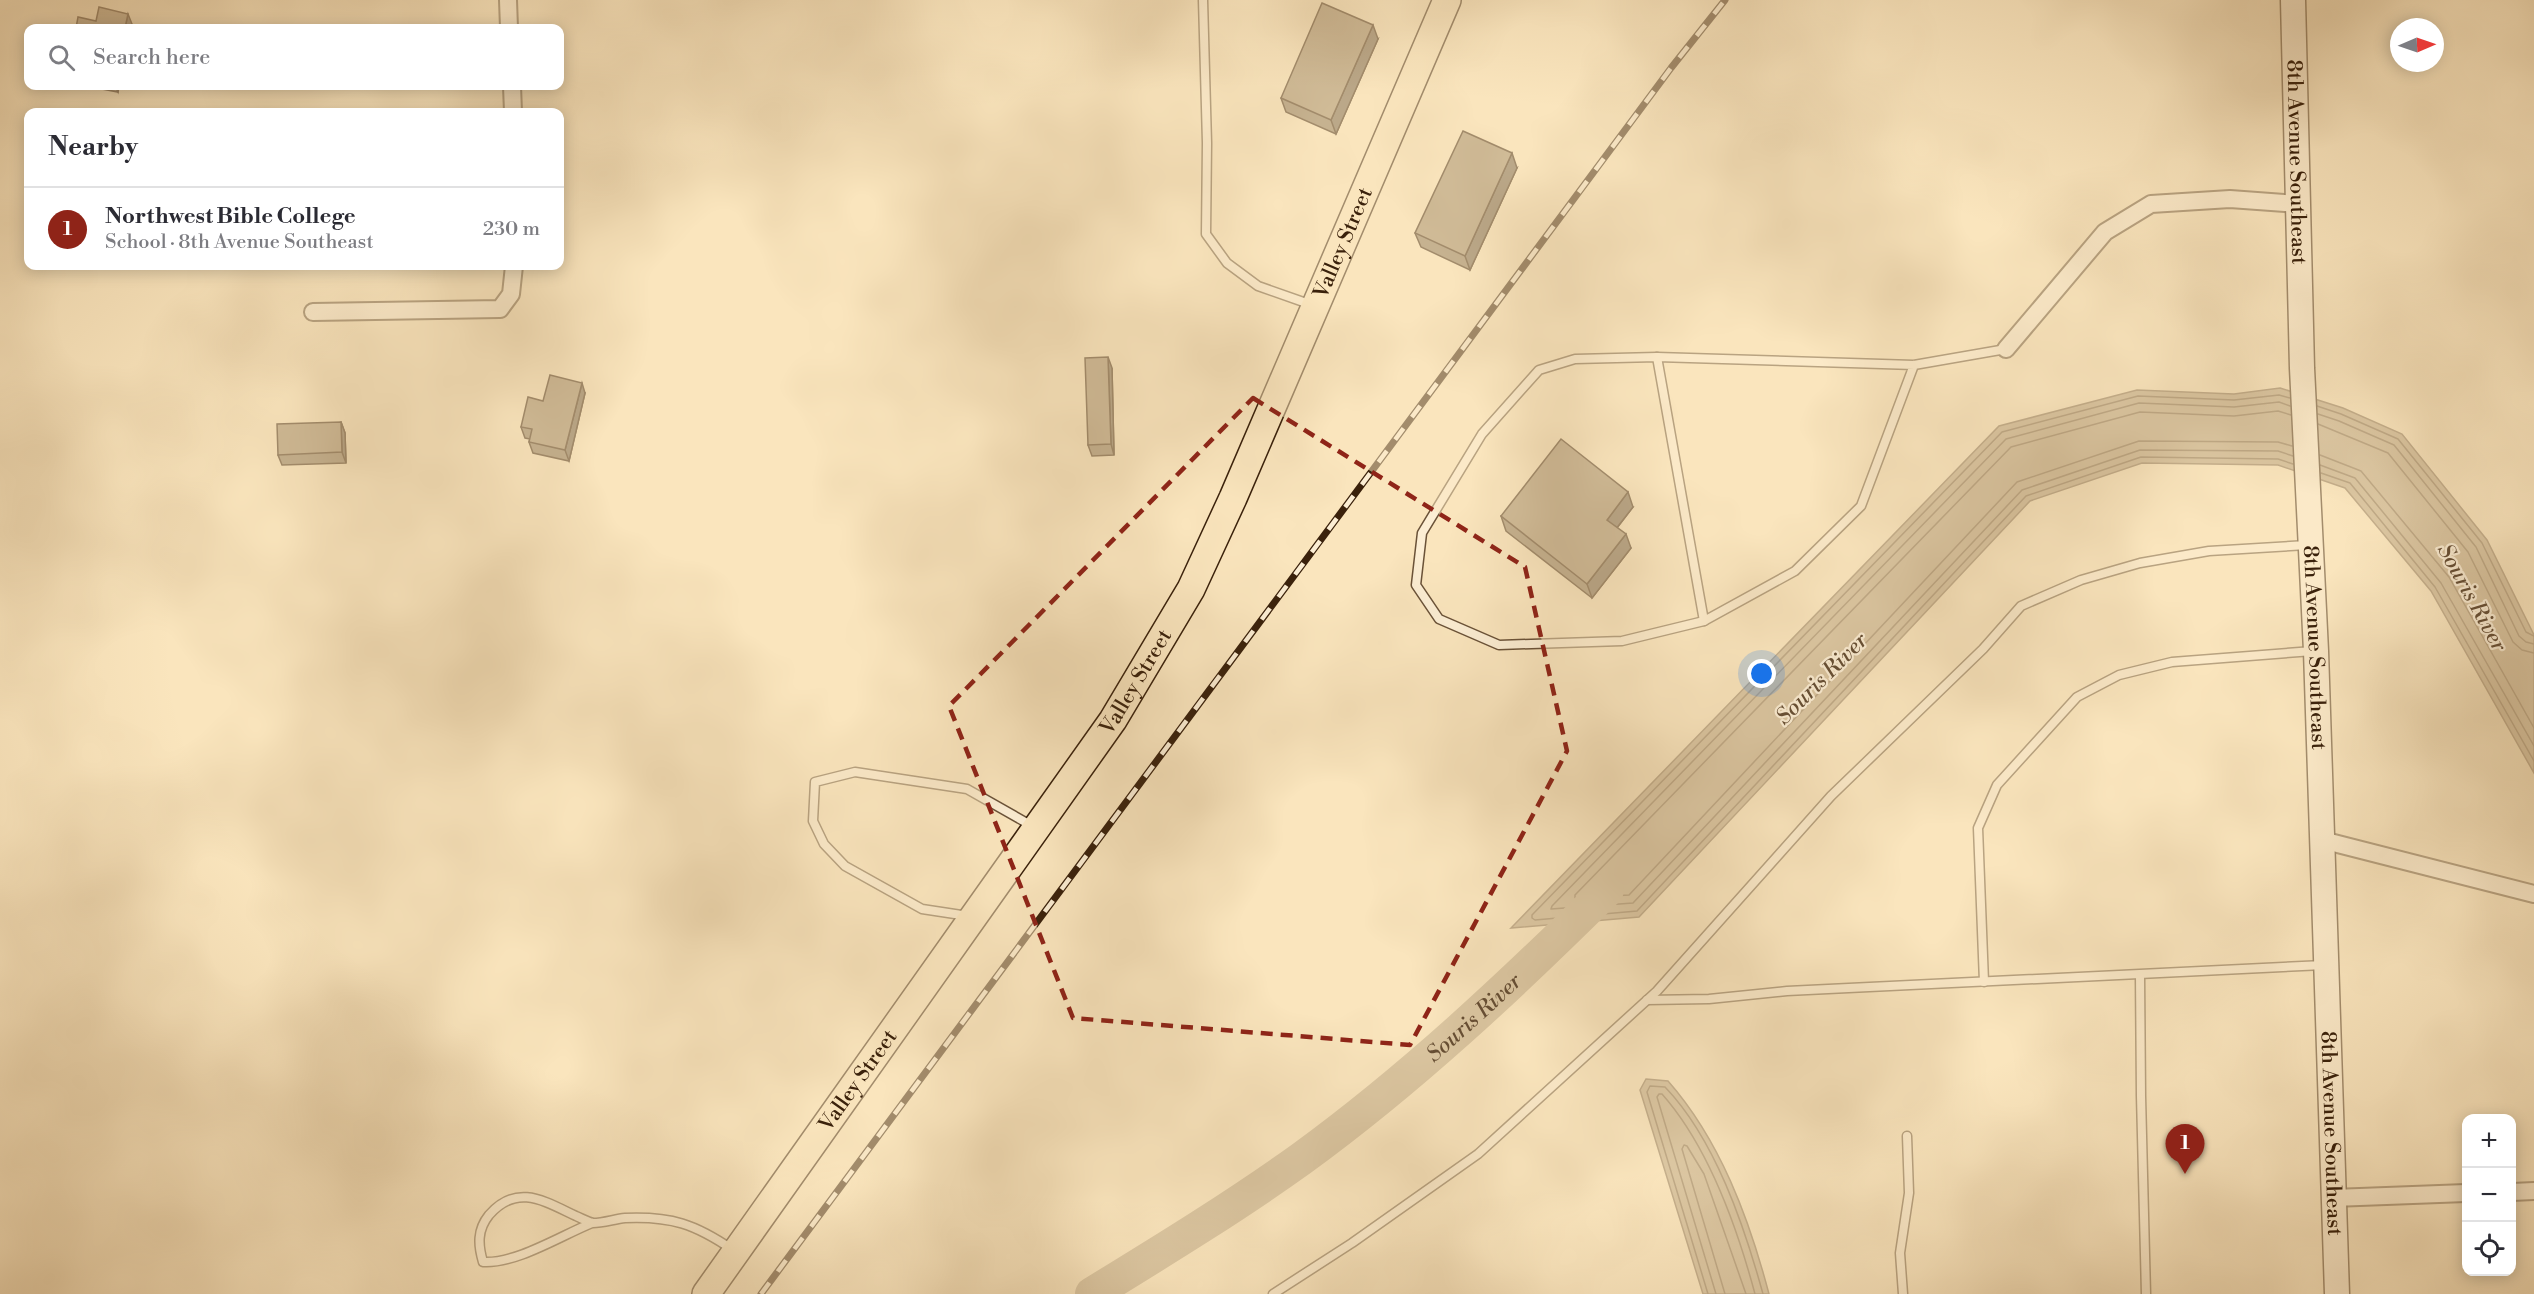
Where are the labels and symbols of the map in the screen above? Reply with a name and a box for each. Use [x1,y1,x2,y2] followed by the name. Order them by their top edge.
[2390,18,2444,72] north arrow
[2280,59,2311,265] street label: 8th Avenue Southeast
[1308,183,1379,304] street label: Valley Street
[2431,539,2513,657] water label: Souris River
[2297,545,2331,751] street label: 8th Avenue Southeast
[1094,624,1178,741] street label: Valley Street
[1770,627,1874,731] water label: Souris River
[1747,659,1776,688] your location
[1421,968,1528,1068] water label: Souris River
[813,1025,904,1138] street label: Valley Street
[2314,1030,2347,1237] street label: 8th Avenue Southeast
[2166,1124,2204,1174] pin: 1

